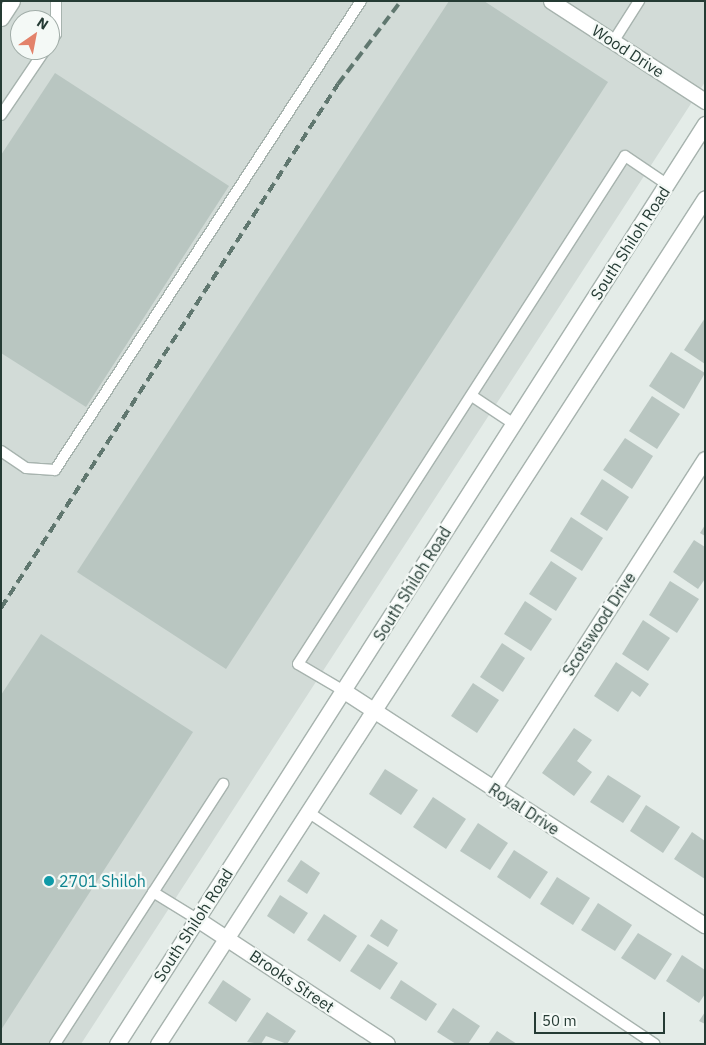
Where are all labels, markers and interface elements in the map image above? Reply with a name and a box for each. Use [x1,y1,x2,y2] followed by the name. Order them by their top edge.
[10,10,60,60] north arrow
[33,13,52,34] text: N
[588,21,668,81] street label: Wood Drive
[586,183,674,303] street label: South Shiloh Road
[369,523,455,645] street label: South Shiloh Road
[558,569,640,679] street label: Scotswood Drive
[485,779,563,839] street label: Royal Drive
[149,865,237,985] street label: South Shiloh Road
[59,871,146,891] place label: 2701 Shiloh
[43,875,55,887] marker: 2701 Shiloh
[246,946,338,1016] street label: Brooks Street
[536,1002,667,1034] scale bar
[542,1011,577,1030] text: 50 m

